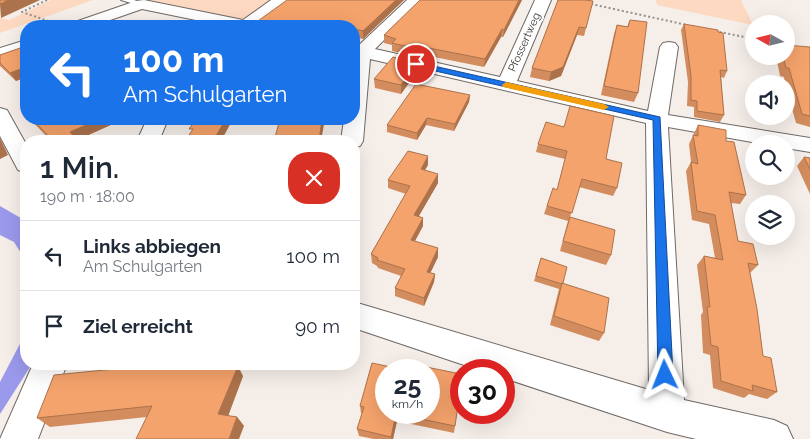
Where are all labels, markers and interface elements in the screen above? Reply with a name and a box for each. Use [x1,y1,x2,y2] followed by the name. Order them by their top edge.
[506,11,543,74] street label: Pfossertweg
[745,15,795,65] north arrow
[745,15,795,245] map controls
[123,39,224,80] text: 100 m
[40,40,105,105] icon: left
[395,43,437,85] pin
[402,50,430,78] icon: arrive
[745,75,795,125] button: sound
[123,81,287,107] text: Am Schulgarten
[745,135,795,185] button: search
[40,150,119,185] text: 1 Min.
[288,152,340,204] button: close
[40,187,135,206] text: 190 m · 18:00
[745,195,795,245] button: layers
[83,235,221,257] text: Links abbiegen
[40,242,68,270] icon: left
[286,245,340,267] text: 100 m
[83,257,202,276] text: Am Schulgarten
[40,312,68,340] icon: arrive
[83,315,193,337] text: Ziel erreicht
[295,315,340,337] text: 90 m
[638,348,690,400] position arrow
[450,359,515,424] speed limit sign: 30
[394,370,421,400] text: 25
[392,397,423,411] text: km/h

